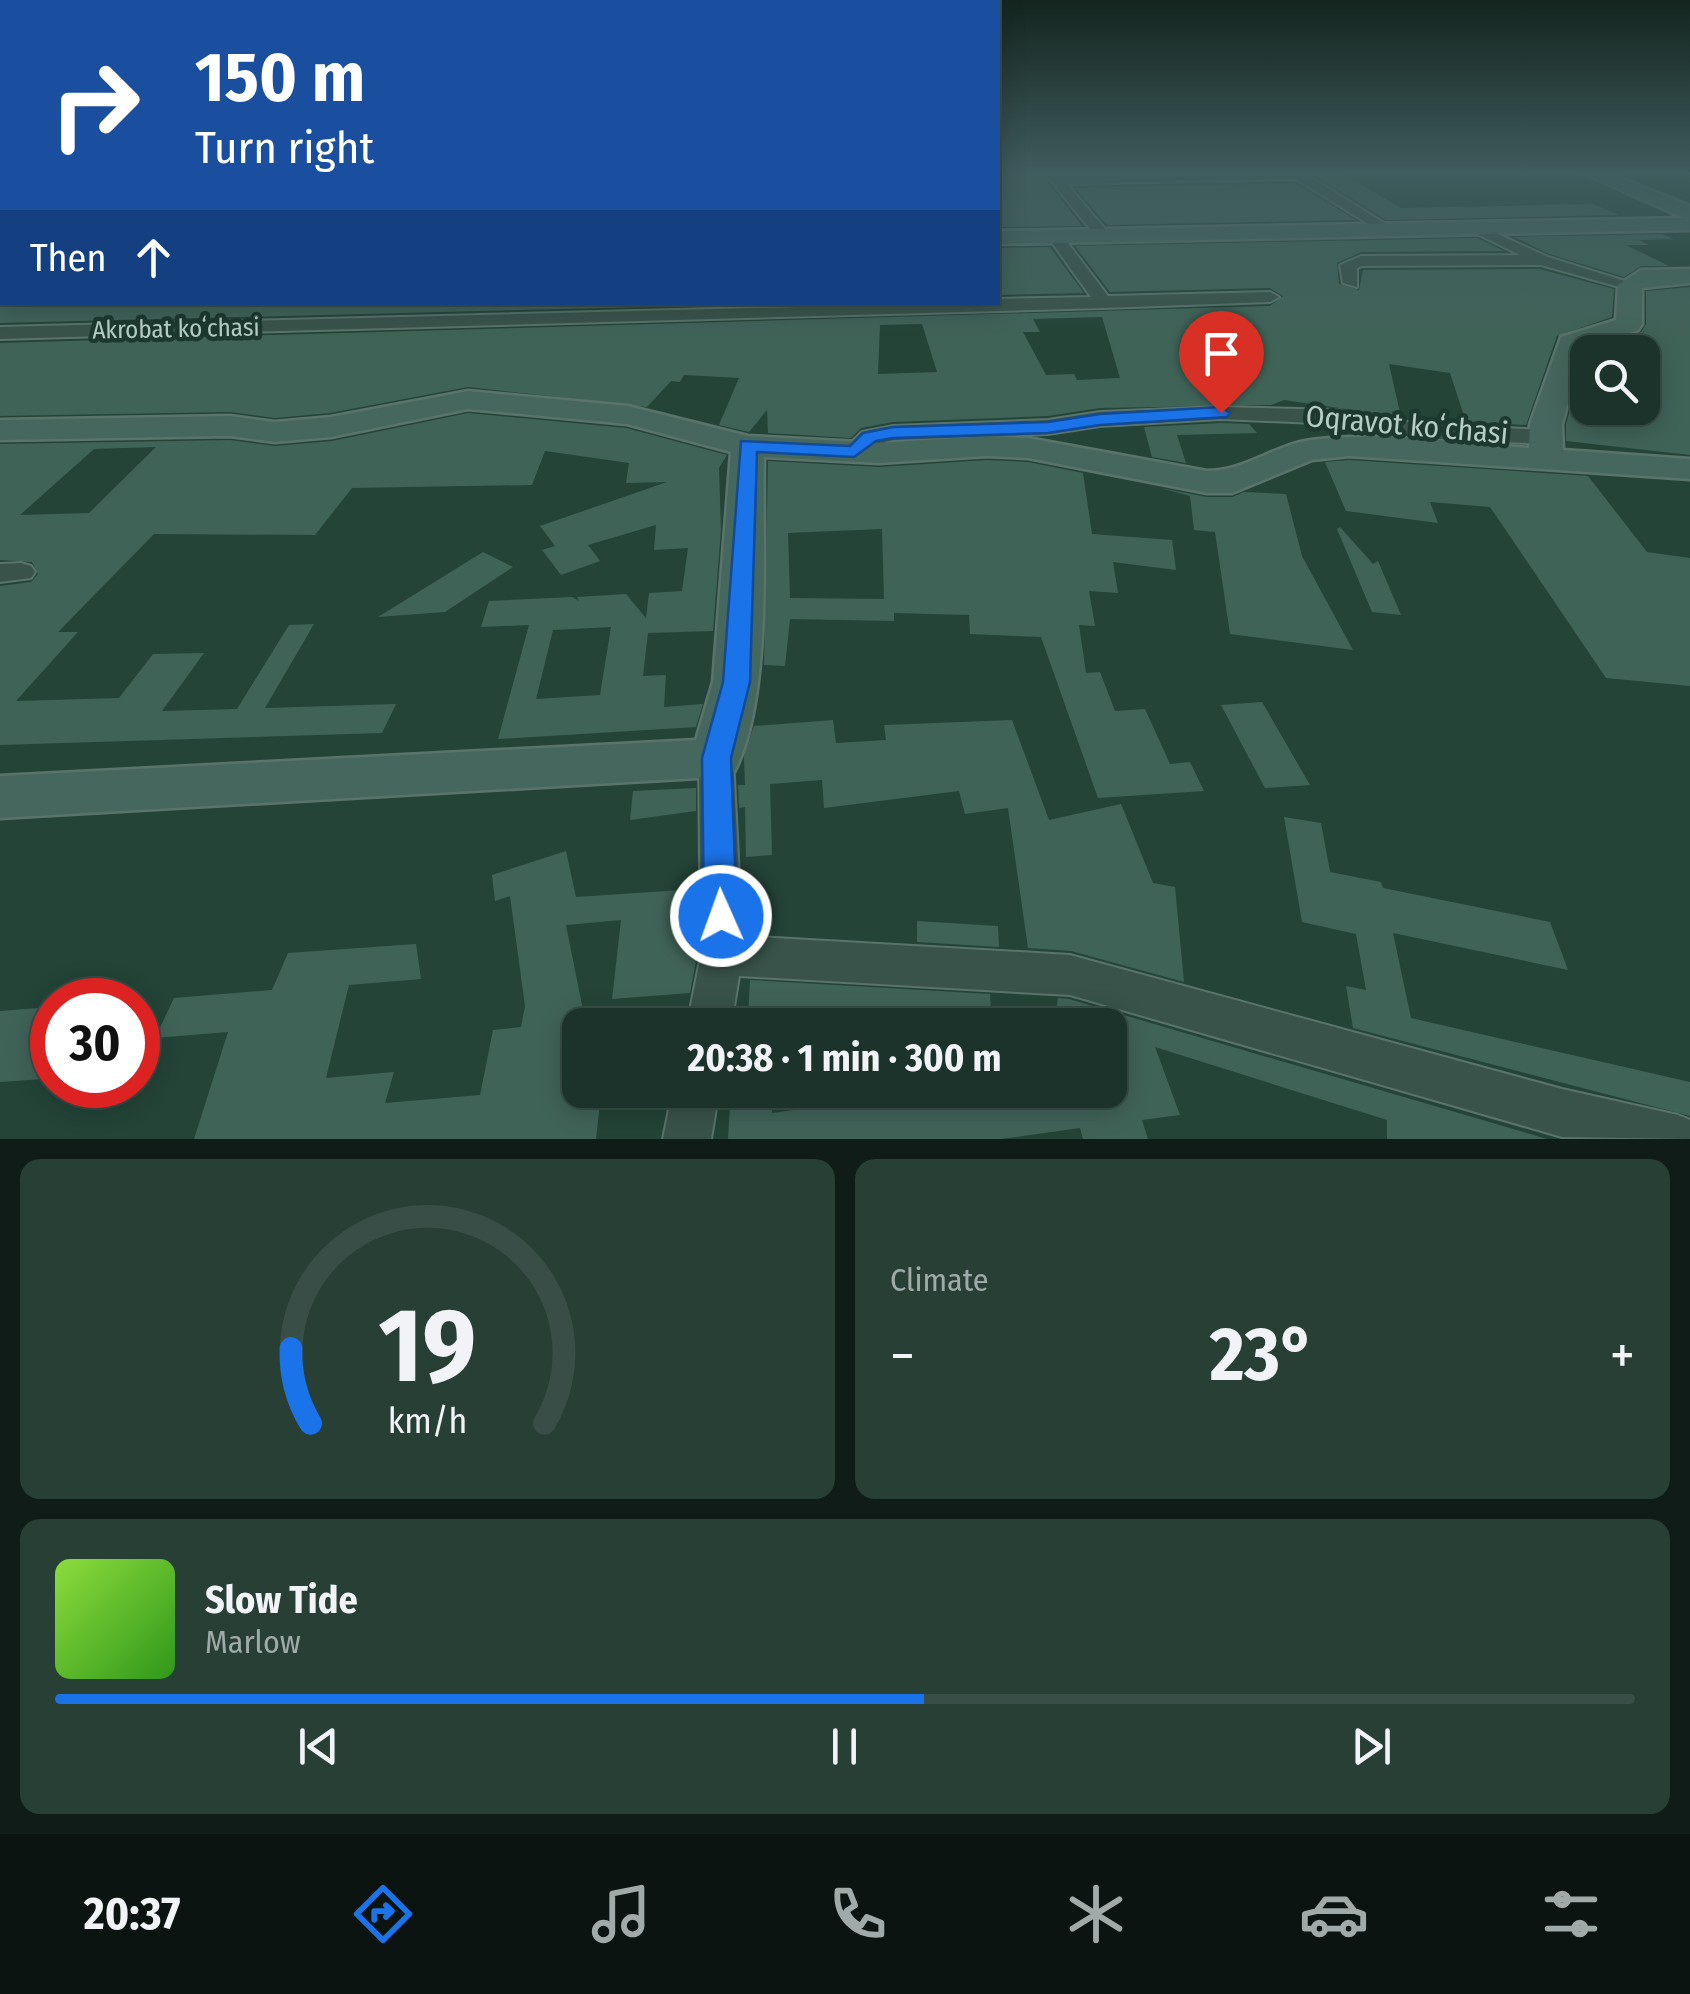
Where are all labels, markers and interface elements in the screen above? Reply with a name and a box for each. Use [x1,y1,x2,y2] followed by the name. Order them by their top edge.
[195,36,365,120] text: 150 m
[30,40,160,170] icon: right
[195,121,374,175] text: Turn right
[126,230,181,285] icon: ahead
[30,235,106,281] text: Then
[1179,311,1264,414] pin
[92,313,260,345] street label: Akrobat koʻchasi
[1194,326,1249,381] icon: arrive
[1570,335,1660,425] map controls
[1570,335,1660,425] button: search
[1304,398,1510,452] street label: Oqravot koʻchasi
[669,864,773,968] position arrow
[30,978,160,1108] speed limit sign: 30
[688,1035,1001,1081] text: 20:38 · 1 min · 300 m
[890,1261,989,1299] text: Climate
[379,1284,476,1409] text: 19
[1210,1310,1315,1400] text: 23°
[890,1323,915,1389] text: −
[1610,1323,1635,1389] text: +
[388,1400,467,1442] text: km/h
[205,1577,358,1623] text: Slow Tide
[205,1623,301,1661] text: Marlow
[291,1719,346,1774] icon: previous
[817,1719,872,1774] icon: pause
[1344,1719,1399,1774] icon: next
[348,1879,418,1949] icon: directions
[586,1879,656,1949] icon: music
[823,1879,893,1949] icon: phone
[1061,1879,1131,1949] icon: climate
[1299,1879,1369,1949] icon: car
[1536,1879,1606,1949] icon: filters
[84,1887,180,1941] text: 20:37

